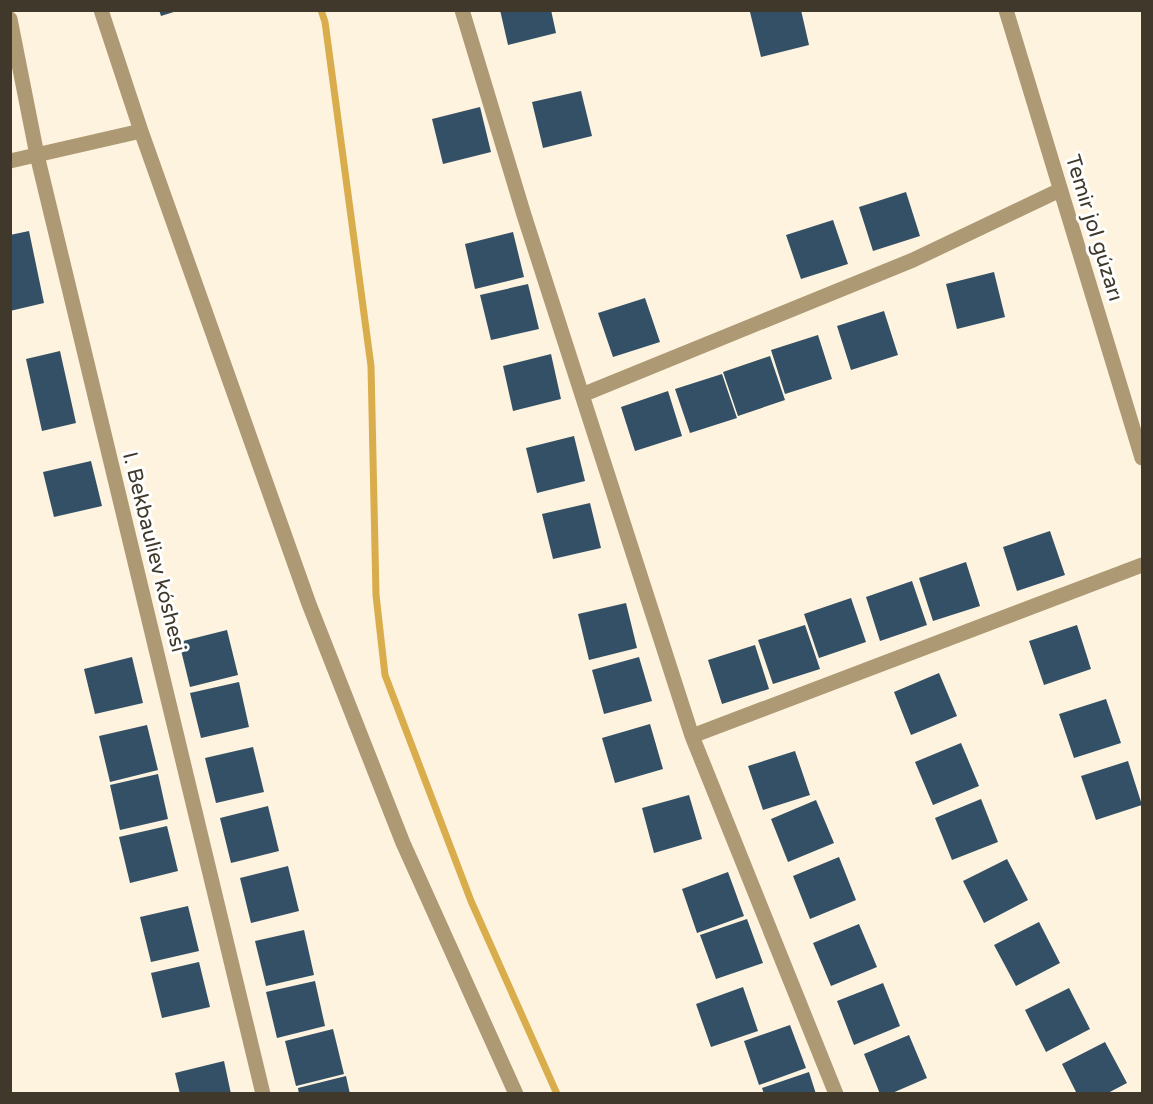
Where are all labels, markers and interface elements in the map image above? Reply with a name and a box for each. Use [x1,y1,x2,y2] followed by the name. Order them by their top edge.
[1060,152,1128,304] street label: Temir jol gúzarı
[117,449,191,655] street label: I. Bekbauliev kóshesi

